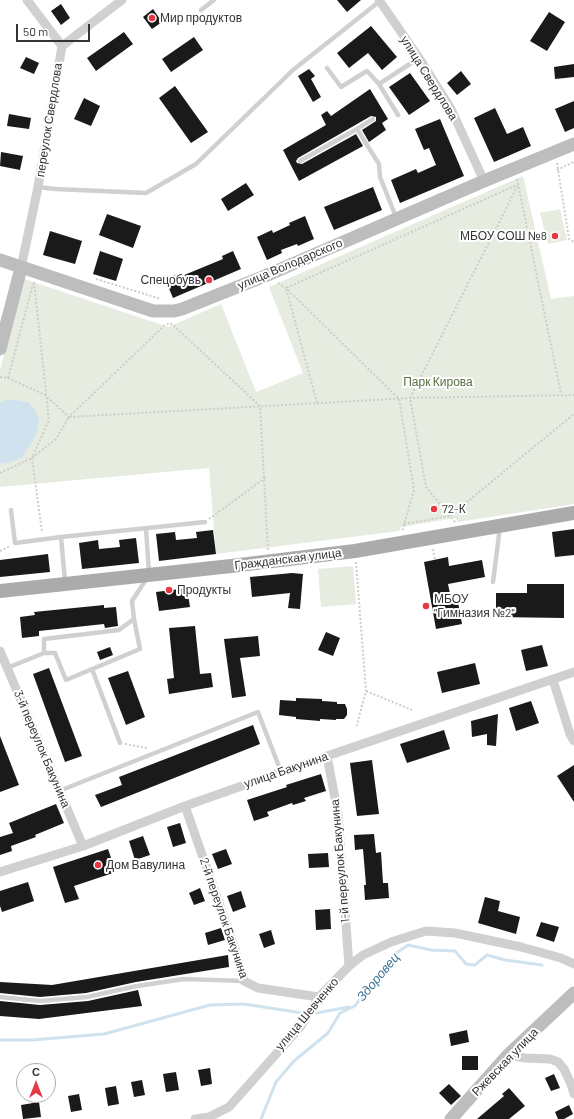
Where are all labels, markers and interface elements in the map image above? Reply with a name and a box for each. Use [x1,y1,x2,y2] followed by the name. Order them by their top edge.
[160,11,242,25] place label: Мир продуктов
[147,13,157,23] marker: Мир продуктов
[18,16,92,42] scale bar
[23,24,48,38] text: 50 m
[397,33,461,123] street label: улица Свердлова
[33,62,65,178] street label: переулок Свердлова
[460,229,547,243] place label: МБОУ СОШ №8
[550,231,560,241] marker: МБОУ СОШ №8
[235,235,345,293] street label: улица Володарского
[141,273,201,287] place label: Спецобувь
[204,275,214,285] marker: Спецобувь
[403,375,473,389] park label: Парк Кирова
[442,502,466,516] place label: 72-К
[429,504,439,514] marker: 72-К
[234,545,342,573] street label: Гражданская улица
[177,583,231,597] place label: Продукты
[164,585,174,595] marker: Продукты
[434,592,515,620] place label: МБОУ "Гимназия №2"
[421,601,431,611] marker: МБОУ "Гимназия №2"
[11,688,73,810] street label: 3-й переулок Бакунина
[242,749,330,791] street label: улица Бакунина
[327,799,353,923] street label: 1-й переулок Бакунина
[197,856,251,980] street label: 2-й переулок Бакунина
[106,858,185,872] place label: Дом Вавулина
[93,860,103,870] marker: Дом Вавулина
[353,950,403,1004] water label: Здоровец
[272,975,342,1053] street label: улица Шевченко
[469,1025,541,1099] street label: Ржевская улица
[16,1063,56,1103] north arrow
[32,1065,40,1078] text: С

